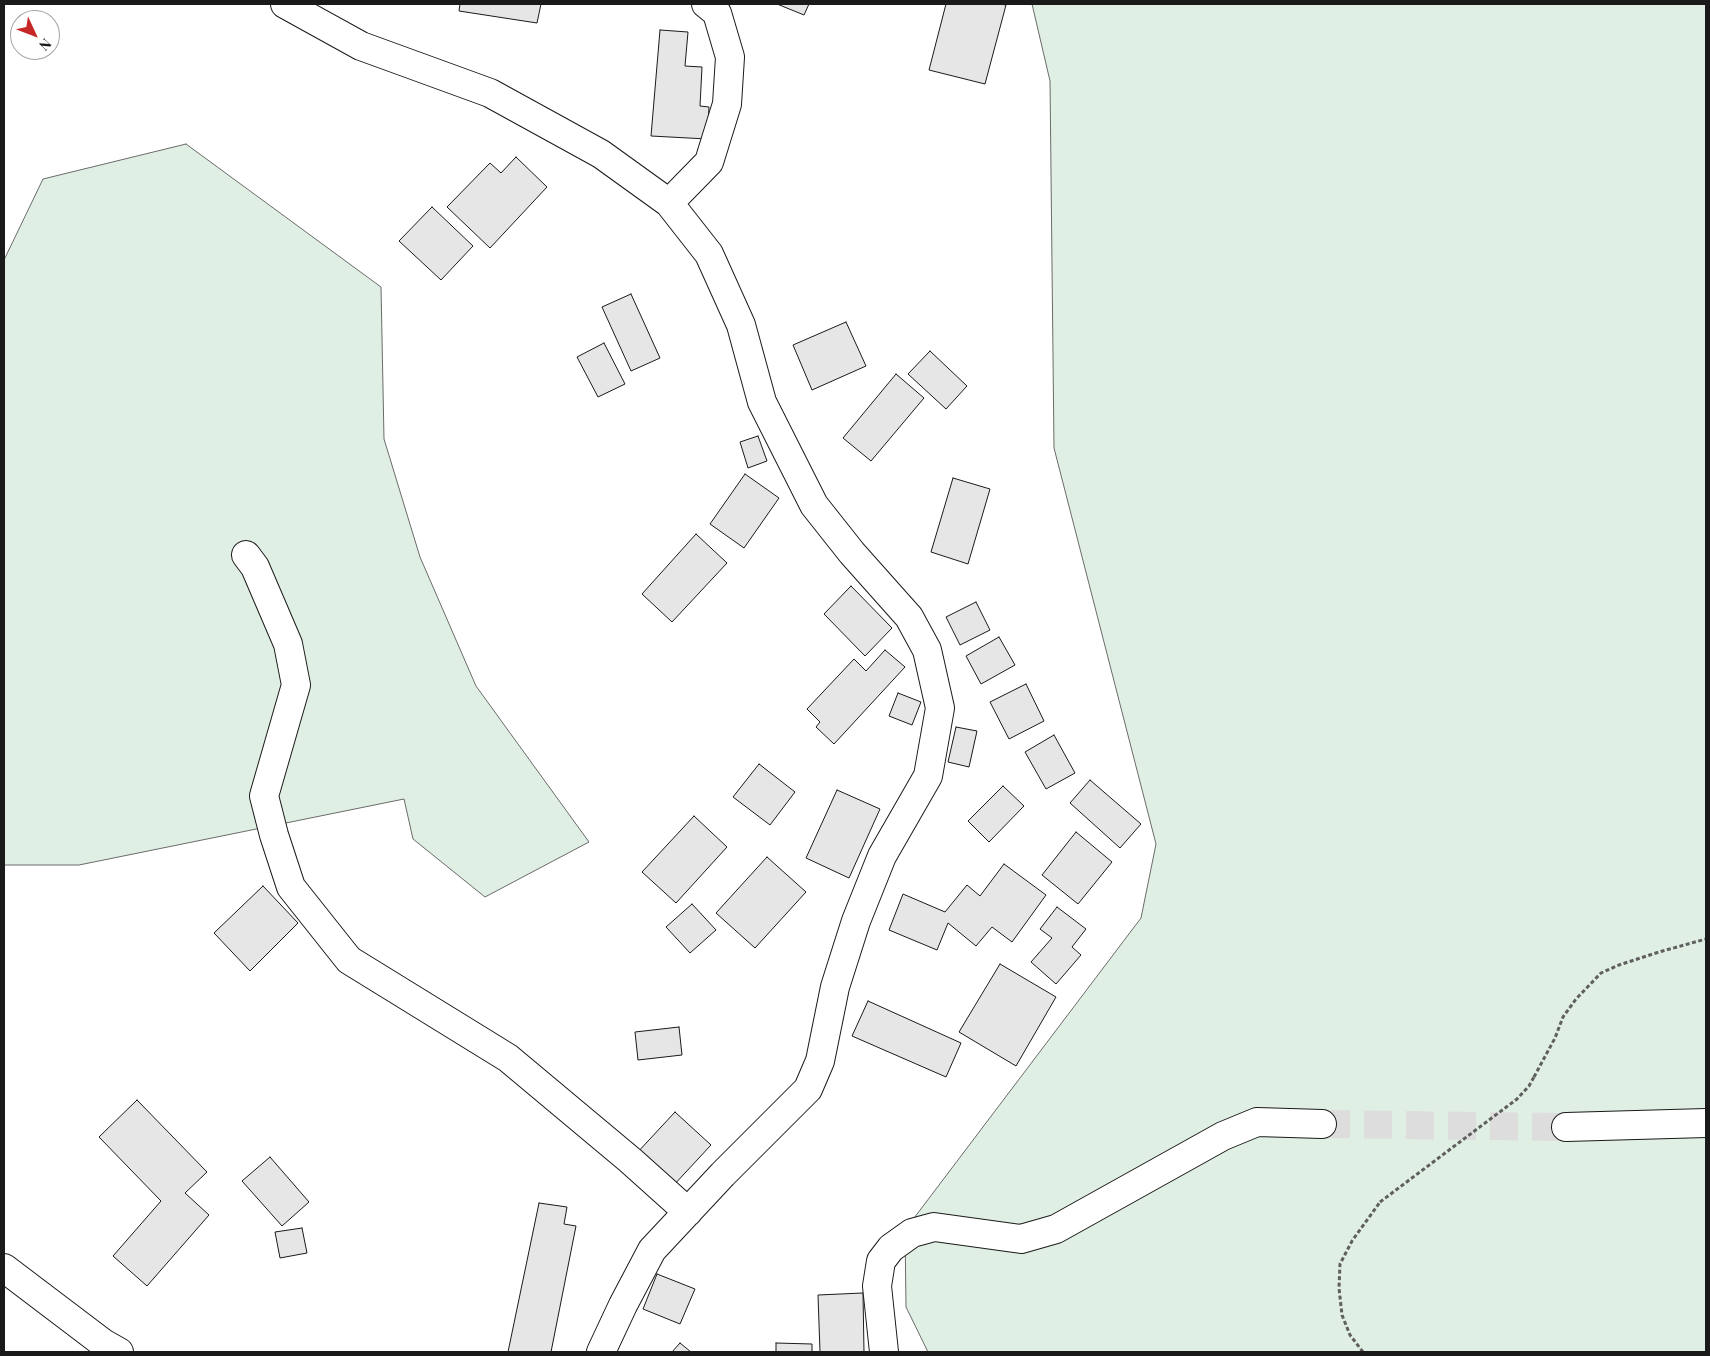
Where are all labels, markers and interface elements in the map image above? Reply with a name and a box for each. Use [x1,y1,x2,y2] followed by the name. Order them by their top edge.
[10,10,60,60] north arrow
[35,35,56,55] text: N

